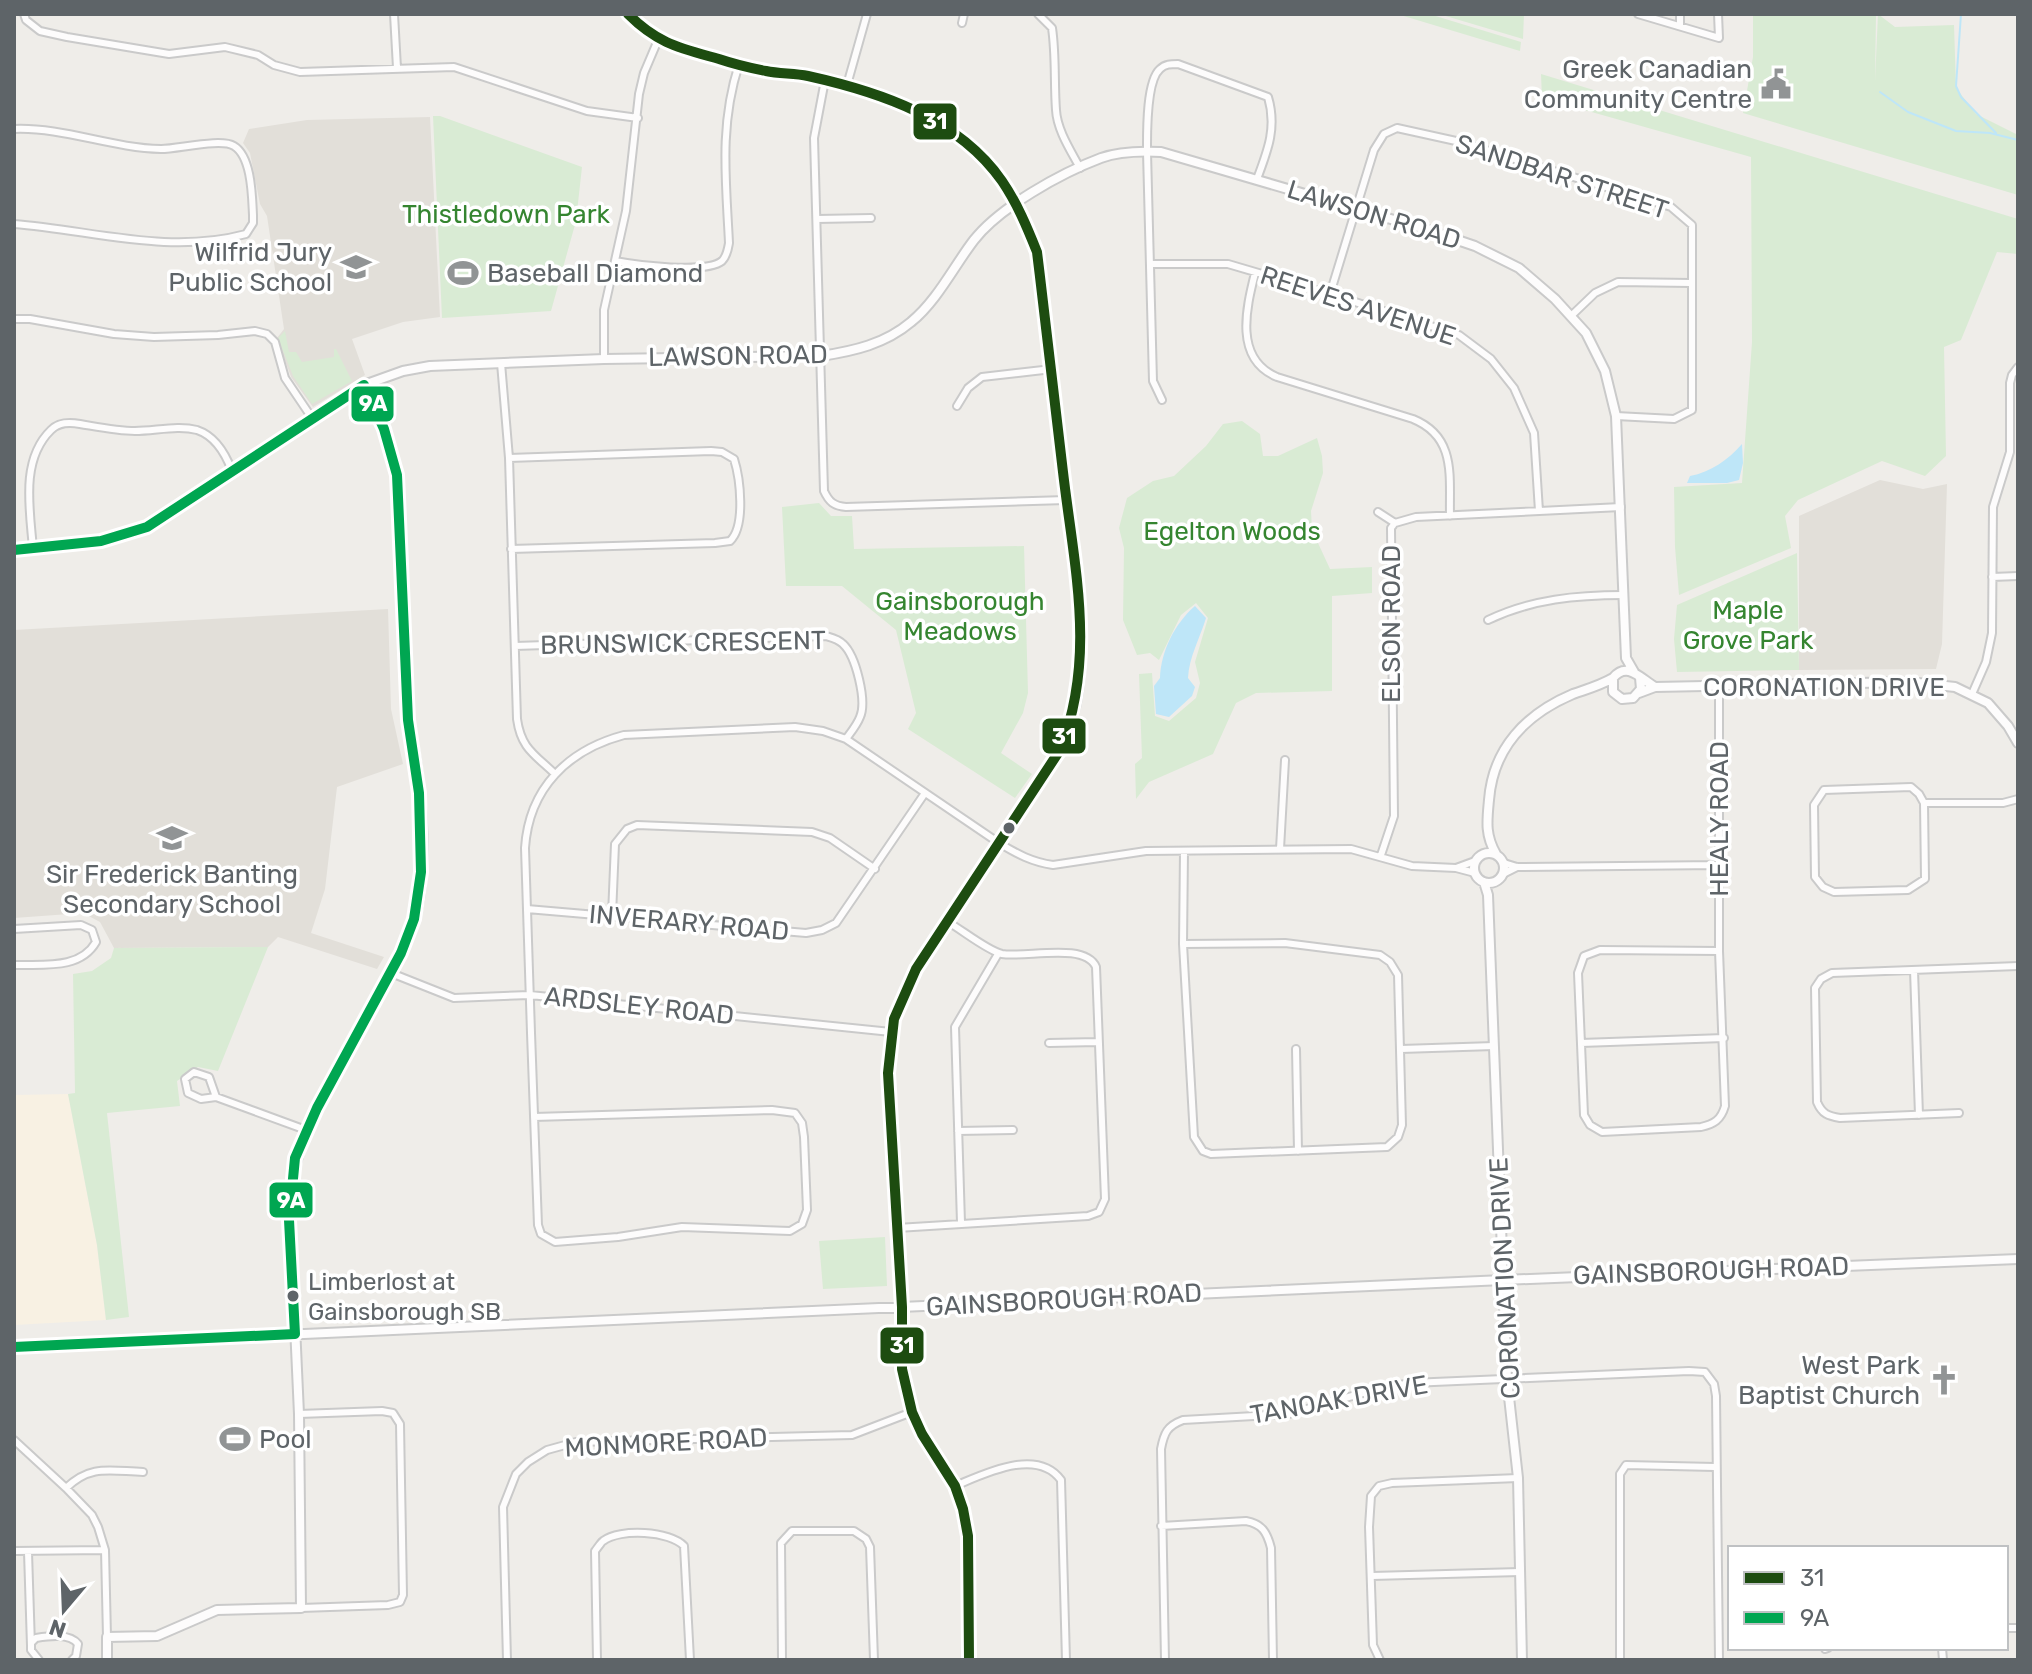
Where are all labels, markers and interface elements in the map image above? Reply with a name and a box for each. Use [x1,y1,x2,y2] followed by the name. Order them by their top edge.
[1524,54,1752,115] place label: Greek Canadian Community Centre
[1759,67,1793,101] public building icon: Greek Canadian Community Centre
[912,102,958,141] line badge: 31
[922,108,948,135] text: 31
[1452,128,1672,226] street label: SANDBAR STREET
[1284,174,1464,256] street label: LAWSON ROAD
[402,199,611,230] park label: Thistledown Park
[168,237,332,298] place label: Wilfrid Jury Public School
[339,250,373,284] school or university icon: Wilfrid Jury Public School
[446,256,480,290] sports icon: Baseball Diamond
[487,258,703,289] place label: Baseball Diamond
[1256,260,1460,352] street label: REEVES AVENUE
[648,339,828,373] street label: LAWSON ROAD
[350,385,395,423] line badge: 9A
[358,390,388,417] text: 9A
[1143,516,1321,547] park label: Egelton Woods
[1376,545,1407,703] street label: ELSON ROAD
[875,586,1045,647] park label: Gainsborough Meadows
[1683,595,1814,656] park label: Maple Grove Park
[540,625,826,661] street label: BRUNSWICK CRESCENT
[1703,672,1945,703] street label: CORONATION DRIVE
[1041,717,1087,755] line badge: 31
[1051,723,1077,750] text: 31
[1704,741,1735,897] street label: HEALY ROAD
[1001,820,1017,836] unlabelled marker
[155,821,189,855] school or university icon: Sir Frederick Banting Secondary School
[46,859,298,920] place label: Sir Frederick Banting Secondary School
[588,899,790,947] street label: INVERARY ROAD
[542,981,736,1031] street label: ARDSLEY ROAD
[1483,1156,1527,1400] street label: CORONATION DRIVE
[268,1181,314,1219] line badge: 9A
[276,1187,306,1214] text: 9A
[1572,1251,1850,1291] street label: GAINSBOROUGH ROAD
[308,1268,501,1326] place label: Limberlost at Gainsborough SB
[925,1277,1203,1323] street label: GAINSBOROUGH ROAD
[285,1288,301,1304] marker: Limberlost at Gainsborough SB
[879,1326,925,1365] line badge: 31
[889,1332,915,1359] text: 31
[1738,1350,1921,1411] place label: West Park Baptist Church
[1927,1363,1961,1397] church icon: West Park Baptist Church
[1248,1369,1430,1431] street label: TANOAK DRIVE
[218,1422,252,1456] sports icon: Pool
[564,1422,768,1464] street label: MONMORE ROAD
[259,1424,312,1455] place label: Pool
[1728,1546,2008,1650] legend
[1800,1564,1824,1592] text: 31
[24,1570,104,1650] north arrow
[1800,1604,1829,1632] text: 9A
[46,1613,70,1644] text: N

